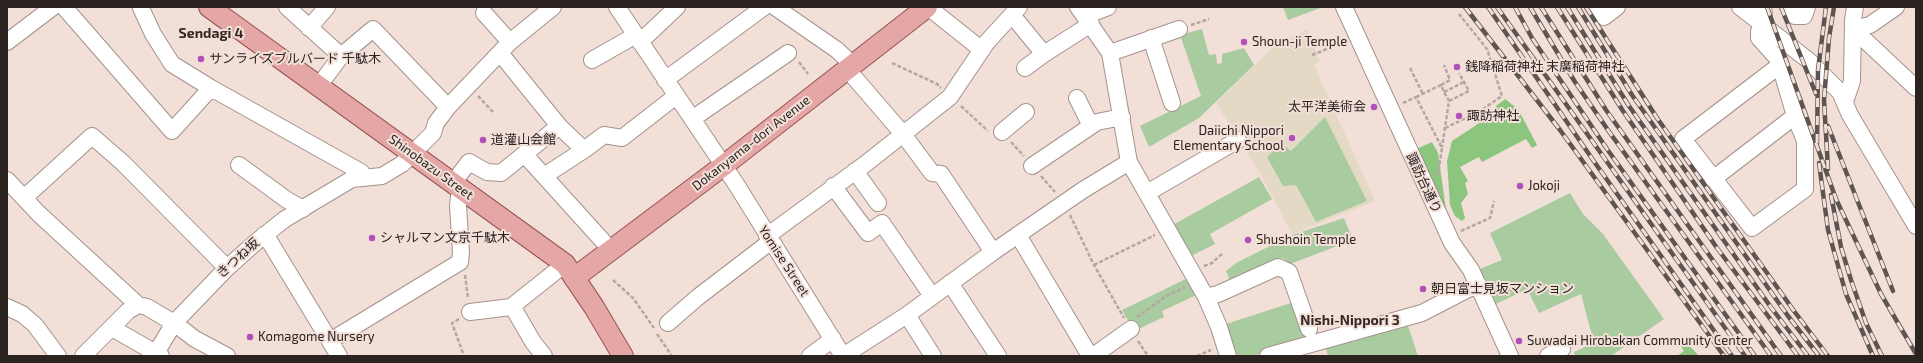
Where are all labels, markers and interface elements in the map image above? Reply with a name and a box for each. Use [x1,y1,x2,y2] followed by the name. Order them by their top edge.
[179,25,243,41] district label: Sendagi 4
[1252,34,1347,50] place label: Shoun-ji Temple
[1239,37,1249,47] marker: Shoun-ji Temple
[209,51,381,67] place label: サンライズブルバード 千駄木
[196,54,206,64] marker: サンライズブルバード 千駄木
[1465,59,1624,75] place label: 銭降稲荷神社 末廣稲荷神社
[1452,62,1462,72] marker: 銭降稲荷神社 末廣稲荷神社
[689,92,813,194] street label: Dokanyama-dori Avenue
[1288,99,1366,115] place label: 太平洋美術会
[1369,102,1379,112] marker: 太平洋美術会
[1467,108,1519,124] place label: 諏訪神社
[1454,111,1464,121] marker: 諏訪神社
[1173,123,1284,154] place label: Daiichi Nippori Elementary School
[386,131,476,203] street label: Shinobazu Street
[491,132,556,148] place label: 道灌山会館
[1287,133,1297,143] marker: Daiichi Nippori Elementary School
[478,135,488,145] marker: 道灌山会館
[1403,150,1445,216] street label: 諏訪台通り
[1528,178,1560,194] place label: Jokoji
[1515,181,1525,191] marker: Jokoji
[755,223,813,299] street label: Yomise Street
[380,230,510,246] place label: シャルマン文京千駄木
[1256,232,1356,248] place label: Shushoin Temple
[367,233,377,243] marker: シャルマン文京千駄木
[213,235,263,281] street label: きつね坂
[1243,235,1253,245] marker: Shushoin Temple
[1431,281,1574,297] place label: 朝日富士見坂マンション
[1418,284,1428,294] marker: 朝日富士見坂マンション
[1300,312,1400,328] district label: Nishi-Nippori 3
[258,329,375,345] place label: Komagome Nursery
[245,332,255,342] marker: Komagome Nursery
[1527,333,1753,349] place label: Suwadai Hirobakan Community Center
[1514,336,1524,346] marker: Suwadai Hirobakan Community Center

